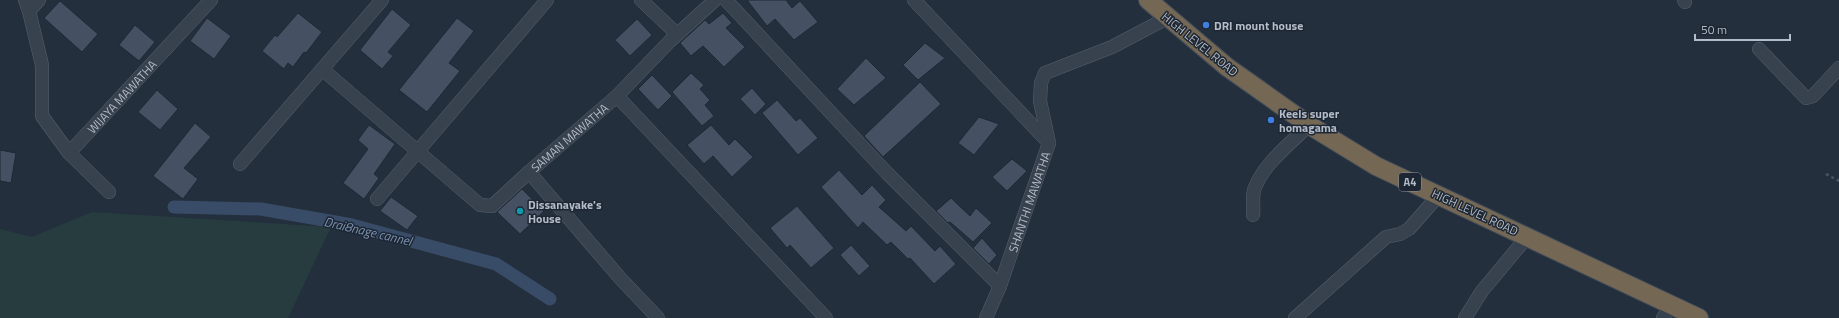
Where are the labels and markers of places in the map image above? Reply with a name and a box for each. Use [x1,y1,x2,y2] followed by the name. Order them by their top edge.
[1214,16,1303,35] place label: DRI mount house
[1201,20,1211,30] marker: DRI mount house
[1279,104,1340,137] place label: Keels super homagama
[1266,115,1276,125] marker: Keels super homagama
[528,195,602,228] place label: Dissanayake's House
[515,206,525,216] marker: Dissanayake's House

